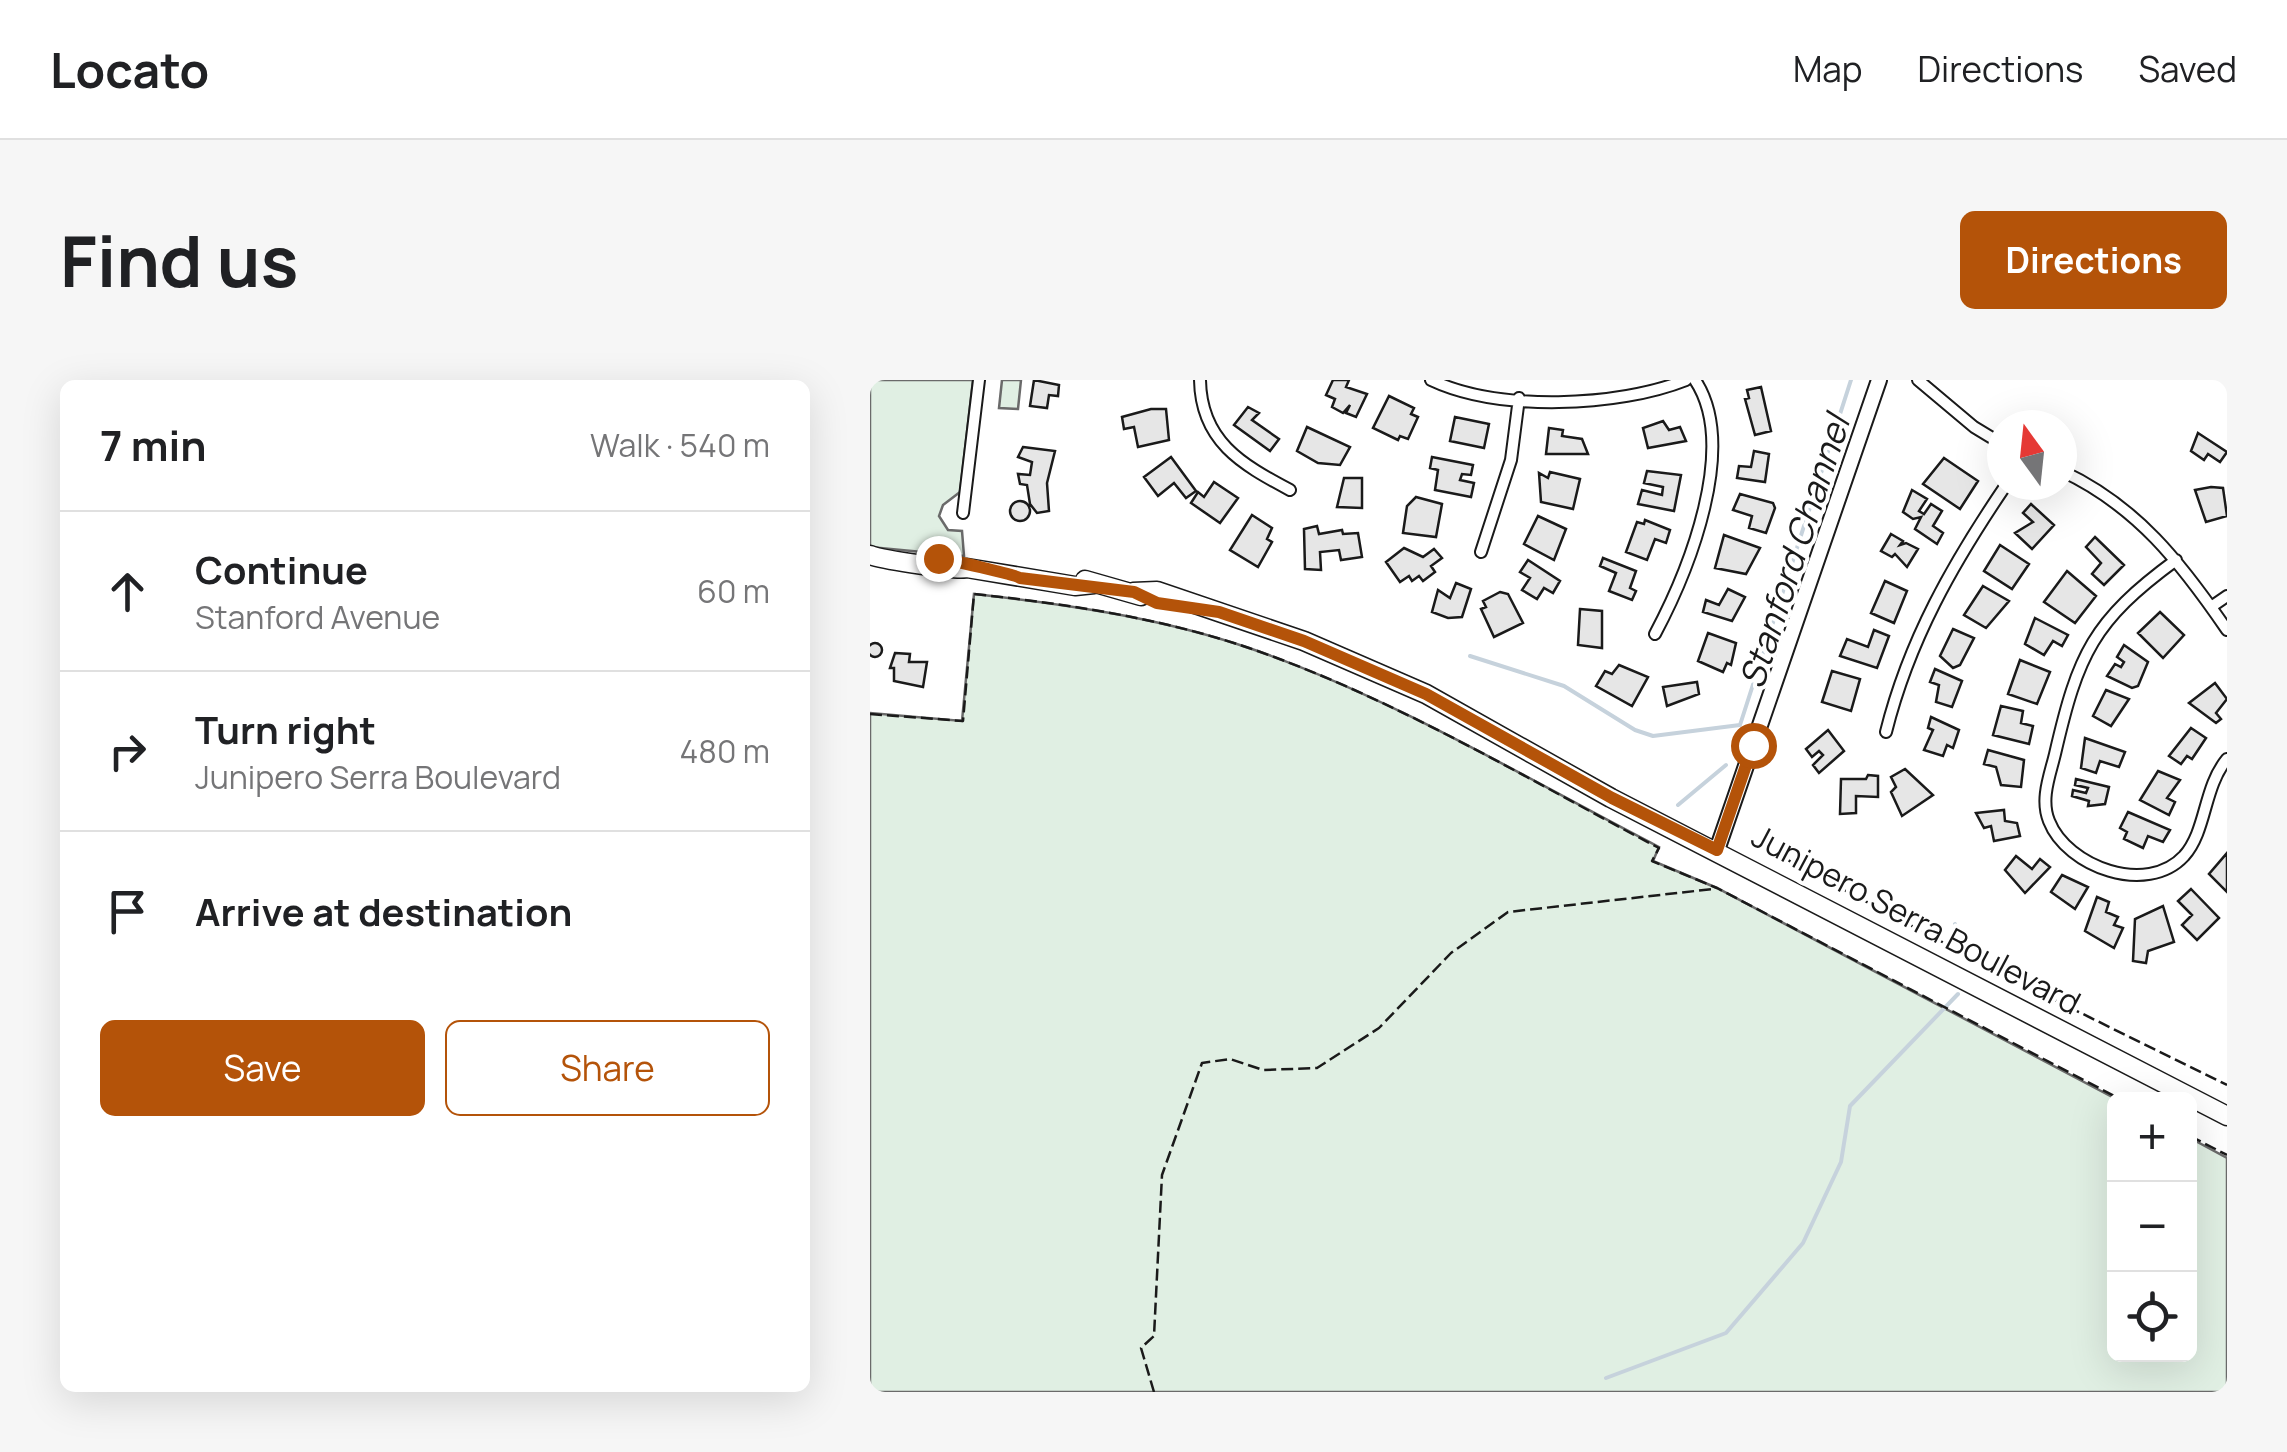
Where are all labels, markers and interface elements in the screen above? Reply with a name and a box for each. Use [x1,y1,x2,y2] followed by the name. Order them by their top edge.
[50,37,209,102] text: Locato
[1793,45,1863,93] text: Map
[1918,45,2083,93] text: Directions
[2138,45,2237,93] text: Saved
[1960,211,2227,309] button: Directions
[60,212,298,308] text: Find us
[1727,406,1862,694] water label: Stanford Channel
[1987,410,2077,500] north arrow
[100,416,207,474] text: 7 min
[590,423,770,467] text: Walk · 540 m
[916,536,962,582] route end
[195,543,368,595] text: Continue
[100,564,155,619] icon: ahead
[697,569,770,613] text: 60 m
[195,595,440,639] text: Stanford Avenue
[195,703,376,755] text: Turn right
[1731,723,1777,769] route start
[100,724,155,779] icon: right
[680,729,770,773] text: 480 m
[195,755,561,799] text: Junipero Serra Boulevard
[1745,814,2088,1024] street label: Junipero Serra Boulevard
[100,884,155,939] icon: arrive
[195,885,572,937] text: Arrive at destination
[100,1020,425,1116] button: Save
[445,1020,770,1116] button: Share
[2107,1092,2197,1362] map controls
[2107,1092,2197,1182] button: +
[2107,1182,2197,1272] button: −
[2107,1272,2197,1362] button: locate

